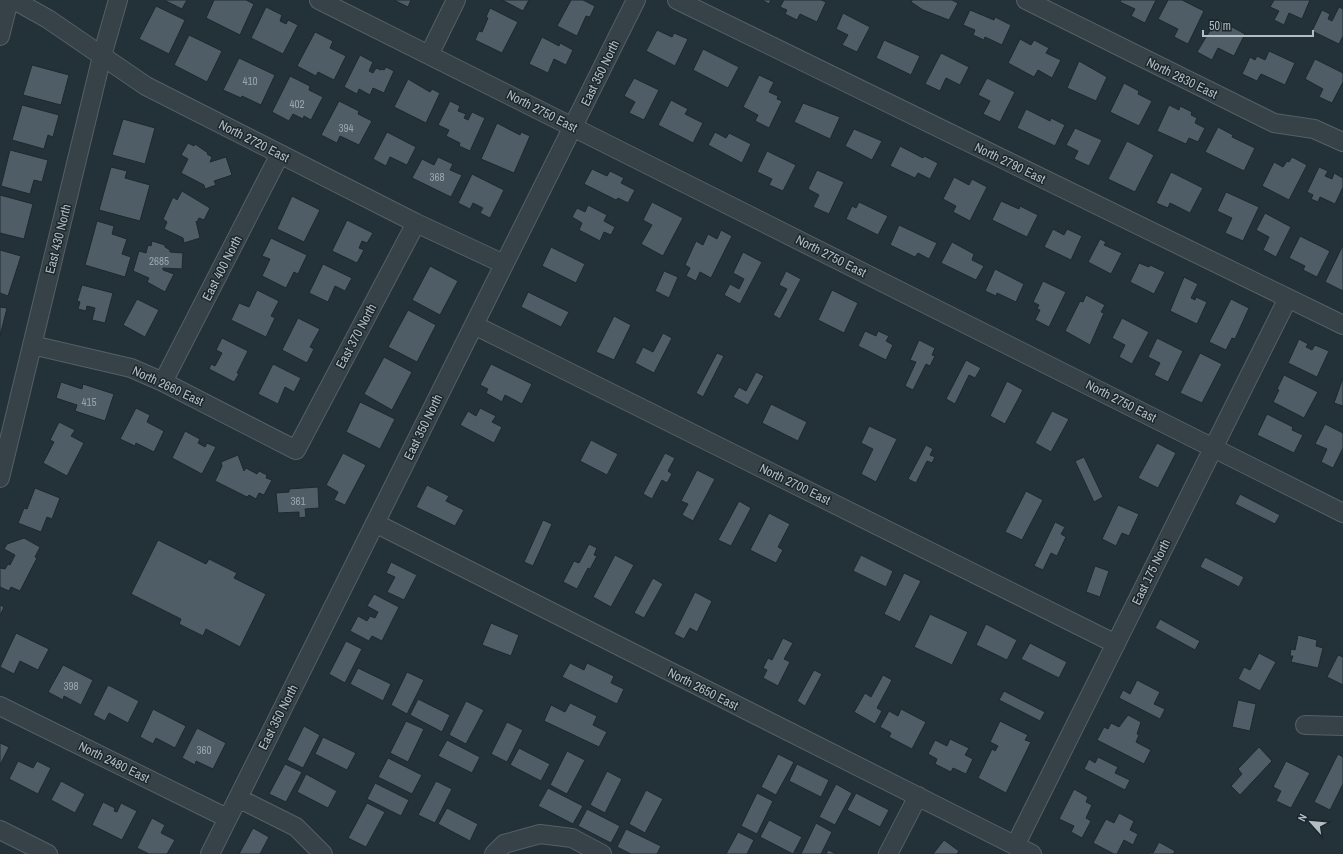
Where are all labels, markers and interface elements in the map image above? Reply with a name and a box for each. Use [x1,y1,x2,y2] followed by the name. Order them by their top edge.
[1203,12,1313,38] scale bar
[1209,18,1231,34] text: 50 m
[577,37,623,109] street label: East 350 North
[1144,53,1220,103] street label: North 2830 East
[242,74,258,88] house number: 410
[504,86,580,136] street label: North 2750 East
[289,97,305,111] house number: 402
[216,116,292,166] street label: North 2720 East
[338,121,354,135] house number: 394
[972,138,1048,188] street label: North 2790 East
[429,170,445,184] house number: 368
[41,202,75,276] street label: East 430 North
[793,231,869,281] street label: North 2750 East
[198,232,246,304] street label: East 400 North
[149,254,169,268] house number: 2685
[332,301,380,371] street label: East 370 North
[129,362,207,410] street label: North 2660 East
[1083,376,1159,426] street label: North 2750 East
[400,391,446,463] street label: East 350 North
[81,395,97,409] house number: 415
[757,459,833,509] street label: North 2700 East
[290,494,306,508] house number: 361
[1128,536,1174,608] street label: East 175 North
[665,664,741,714] street label: North 2650 East
[63,679,79,693] house number: 398
[254,681,302,753] street label: East 350 North
[76,737,152,787] street label: North 2480 East
[196,743,212,757] house number: 360
[1291,802,1331,842] north arrow
[1294,811,1310,824] text: N

